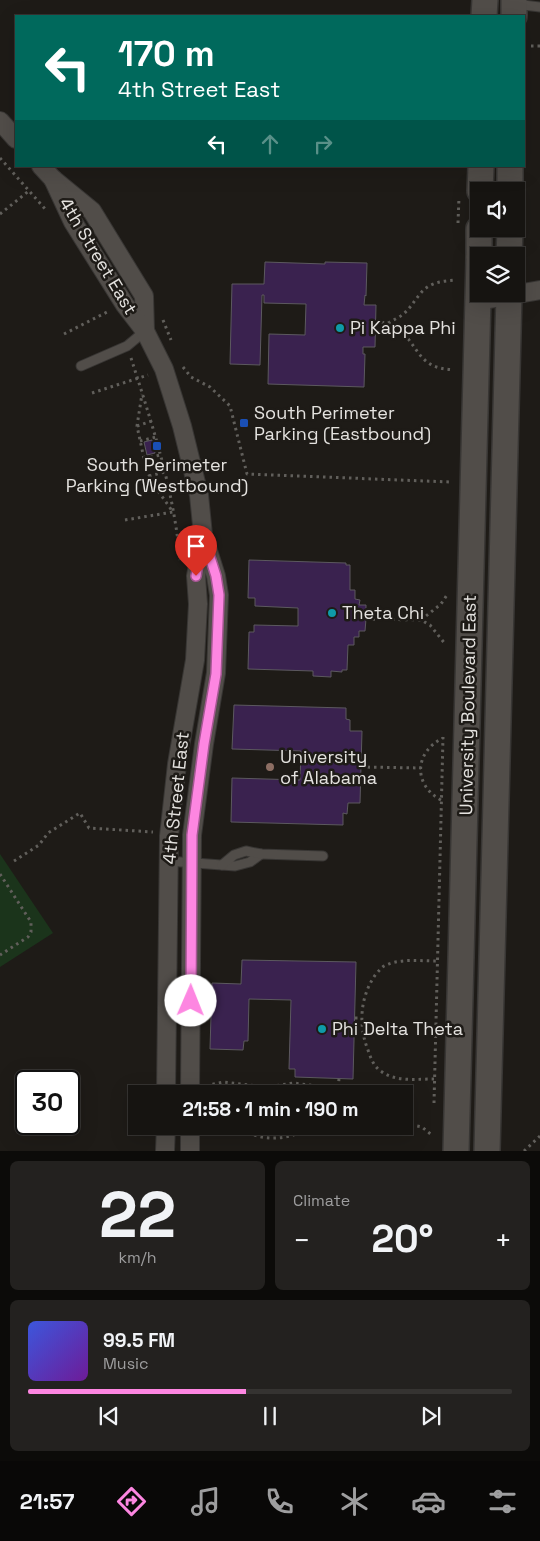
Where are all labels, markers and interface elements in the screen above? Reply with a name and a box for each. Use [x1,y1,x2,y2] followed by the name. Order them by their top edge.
[118,32,215,76] text: 170 m
[35,35,100,100] icon: left
[118,75,280,103] text: 4th Street East
[203,130,231,158] icon: left
[256,130,284,158] icon: ahead
[309,130,337,158] icon: right
[470,182,525,302] map controls
[470,182,525,237] button: sound
[54,193,142,319] street label: 4th Street East
[470,247,525,302] button: layers
[350,316,456,339] place label: Pi Kappa Phi
[334,322,346,334] marker: Pi Kappa Phi
[254,401,431,445] place label: South Perimeter Parking (Eastbound)
[238,417,250,429] marker: South Perimeter Parking (Eastbound)
[151,440,163,452] marker: South Perimeter Parking (Westbound)
[66,453,248,497] place label: South Perimeter Parking (Westbound)
[175,525,217,576] pin
[182,532,210,560] icon: arrive
[454,594,481,816] street label: University Boulevard East
[342,601,424,624] place label: Theta Chi
[326,607,338,619] marker: Theta Chi
[157,731,194,865] street label: 4th Street East
[280,745,377,789] place label: University of Alabama
[264,761,276,773] marker: University of Alabama
[164,974,216,1026] position arrow
[332,1017,463,1040] place label: Phi Delta Theta
[316,1023,328,1035] marker: Phi Delta Theta
[15,1070,80,1135] speed limit sign: 30
[182,1097,359,1122] text: 21:58 · 1 min · 190 m
[99,1173,176,1256] text: 22
[293,1190,350,1211] text: Climate
[371,1215,434,1263] text: 20°
[293,1222,310,1258] text: −
[495,1222,512,1258] text: +
[118,1247,157,1268] text: km/h
[103,1328,175,1353] text: 99.5 FM
[103,1353,149,1374] text: Music
[95,1402,123,1430] icon: previous
[256,1402,284,1430] icon: pause
[417,1402,445,1430] icon: next
[114,1484,149,1519] icon: directions
[188,1484,223,1519] icon: music
[262,1484,297,1519] icon: phone
[337,1484,372,1519] icon: climate
[411,1484,446,1519] icon: car
[485,1484,520,1519] icon: filters
[20,1487,74,1515] text: 21:57

